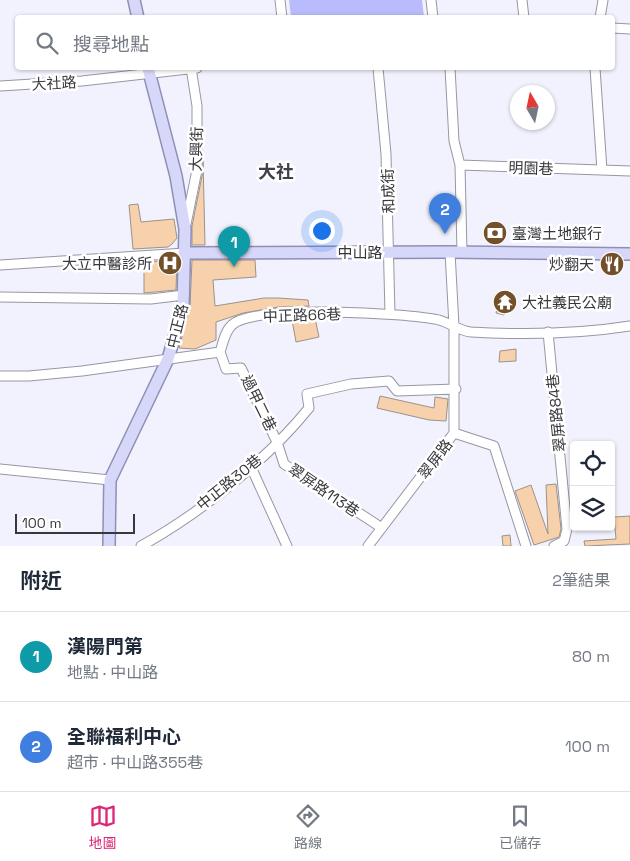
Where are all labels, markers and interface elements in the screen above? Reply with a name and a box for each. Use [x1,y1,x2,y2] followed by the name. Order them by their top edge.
[15,15,615,70] search box
[33,29,61,57] icon: search
[73,32,149,57] text: 搜尋地點
[31,72,77,94] street label: 大社路
[510,85,555,130] north arrow
[186,126,206,172] street label: 大興街
[508,158,554,178] street label: 明園巷
[258,160,294,183] district label: 大社
[378,168,398,214] street label: 和成街
[429,193,461,234] pin: 2
[309,218,335,244] your location
[482,220,508,246] bank icon: 臺灣土地銀行
[512,224,602,243] place label: 臺灣土地銀行
[218,226,250,267] pin: 1
[337,243,383,262] street label: 中山路
[157,250,183,276] hospital icon: 大立中醫診所
[599,251,625,277] restaurant icon: 炒翻天
[62,254,152,273] place label: 大立中醫診所
[549,255,594,274] place label: 炒翻天
[492,289,518,315] temple icon: 大社義民公廟
[522,293,612,312] place label: 大社義民公廟
[162,302,192,350] street label: 中正路
[263,304,341,326] street label: 中正路66巷
[237,372,281,434] street label: 過甲二巷
[542,373,570,453] street label: 翠屏路84巷
[414,435,456,483] street label: 翠屏路
[570,441,615,531] map controls
[570,441,615,486] button: locate
[192,450,266,514] street label: 中正路30巷
[285,459,363,521] street label: 翠屏路113巷
[570,486,615,531] button: layers
[15,511,135,534] scale bar
[22,514,61,532] text: 100 m
[20,567,62,594] text: 附近
[552,570,610,591] text: 2筆結果
[67,634,143,659] text: 漢陽門第
[32,646,40,667] text: 1
[572,646,610,667] text: 80 m
[67,662,158,683] text: 地點 · 中山路
[67,724,181,749] text: 全聯福利中心
[31,736,41,757] text: 2
[565,736,610,757] text: 100 m
[67,752,203,773] text: 超市 · 中山路355巷
[89,802,117,852] tab: 地圖
[294,802,322,852] tab: 路線
[499,802,541,852] tab: 已儲存

